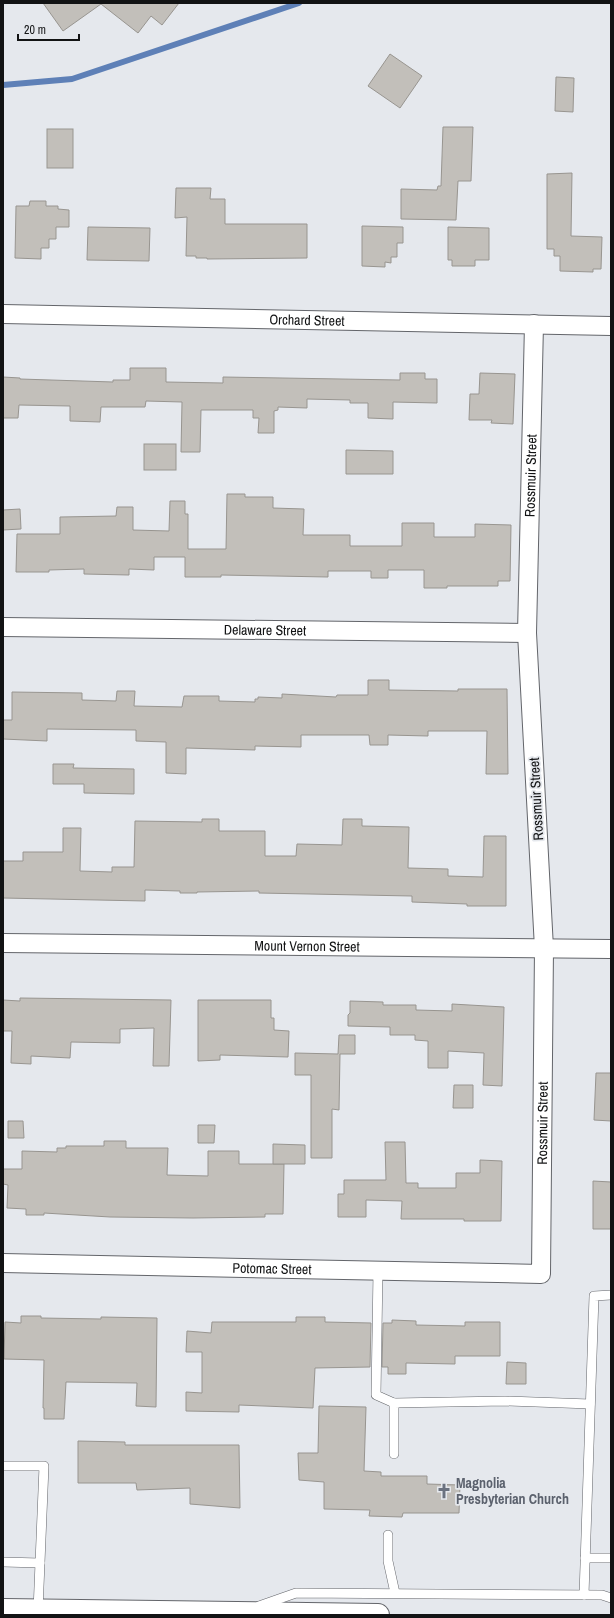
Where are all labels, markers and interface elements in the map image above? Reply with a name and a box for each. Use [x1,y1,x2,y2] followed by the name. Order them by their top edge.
[18,16,79,42] scale bar
[24,22,46,38] text: 20 m
[269,310,345,330] street label: Orchard Street
[521,434,541,517] street label: Rossmuir Street
[224,621,306,639] street label: Delaware Street
[525,757,547,841] street label: Rossmuir Street
[254,936,360,956] street label: Mount Vernon Street
[533,1082,552,1165] street label: Rossmuir Street
[232,1259,312,1278] street label: Potomac Street
[456,1474,569,1508] place label: Magnolia Presbyterian Church
[435,1482,453,1500] church icon: Magnolia Presbyterian Church

